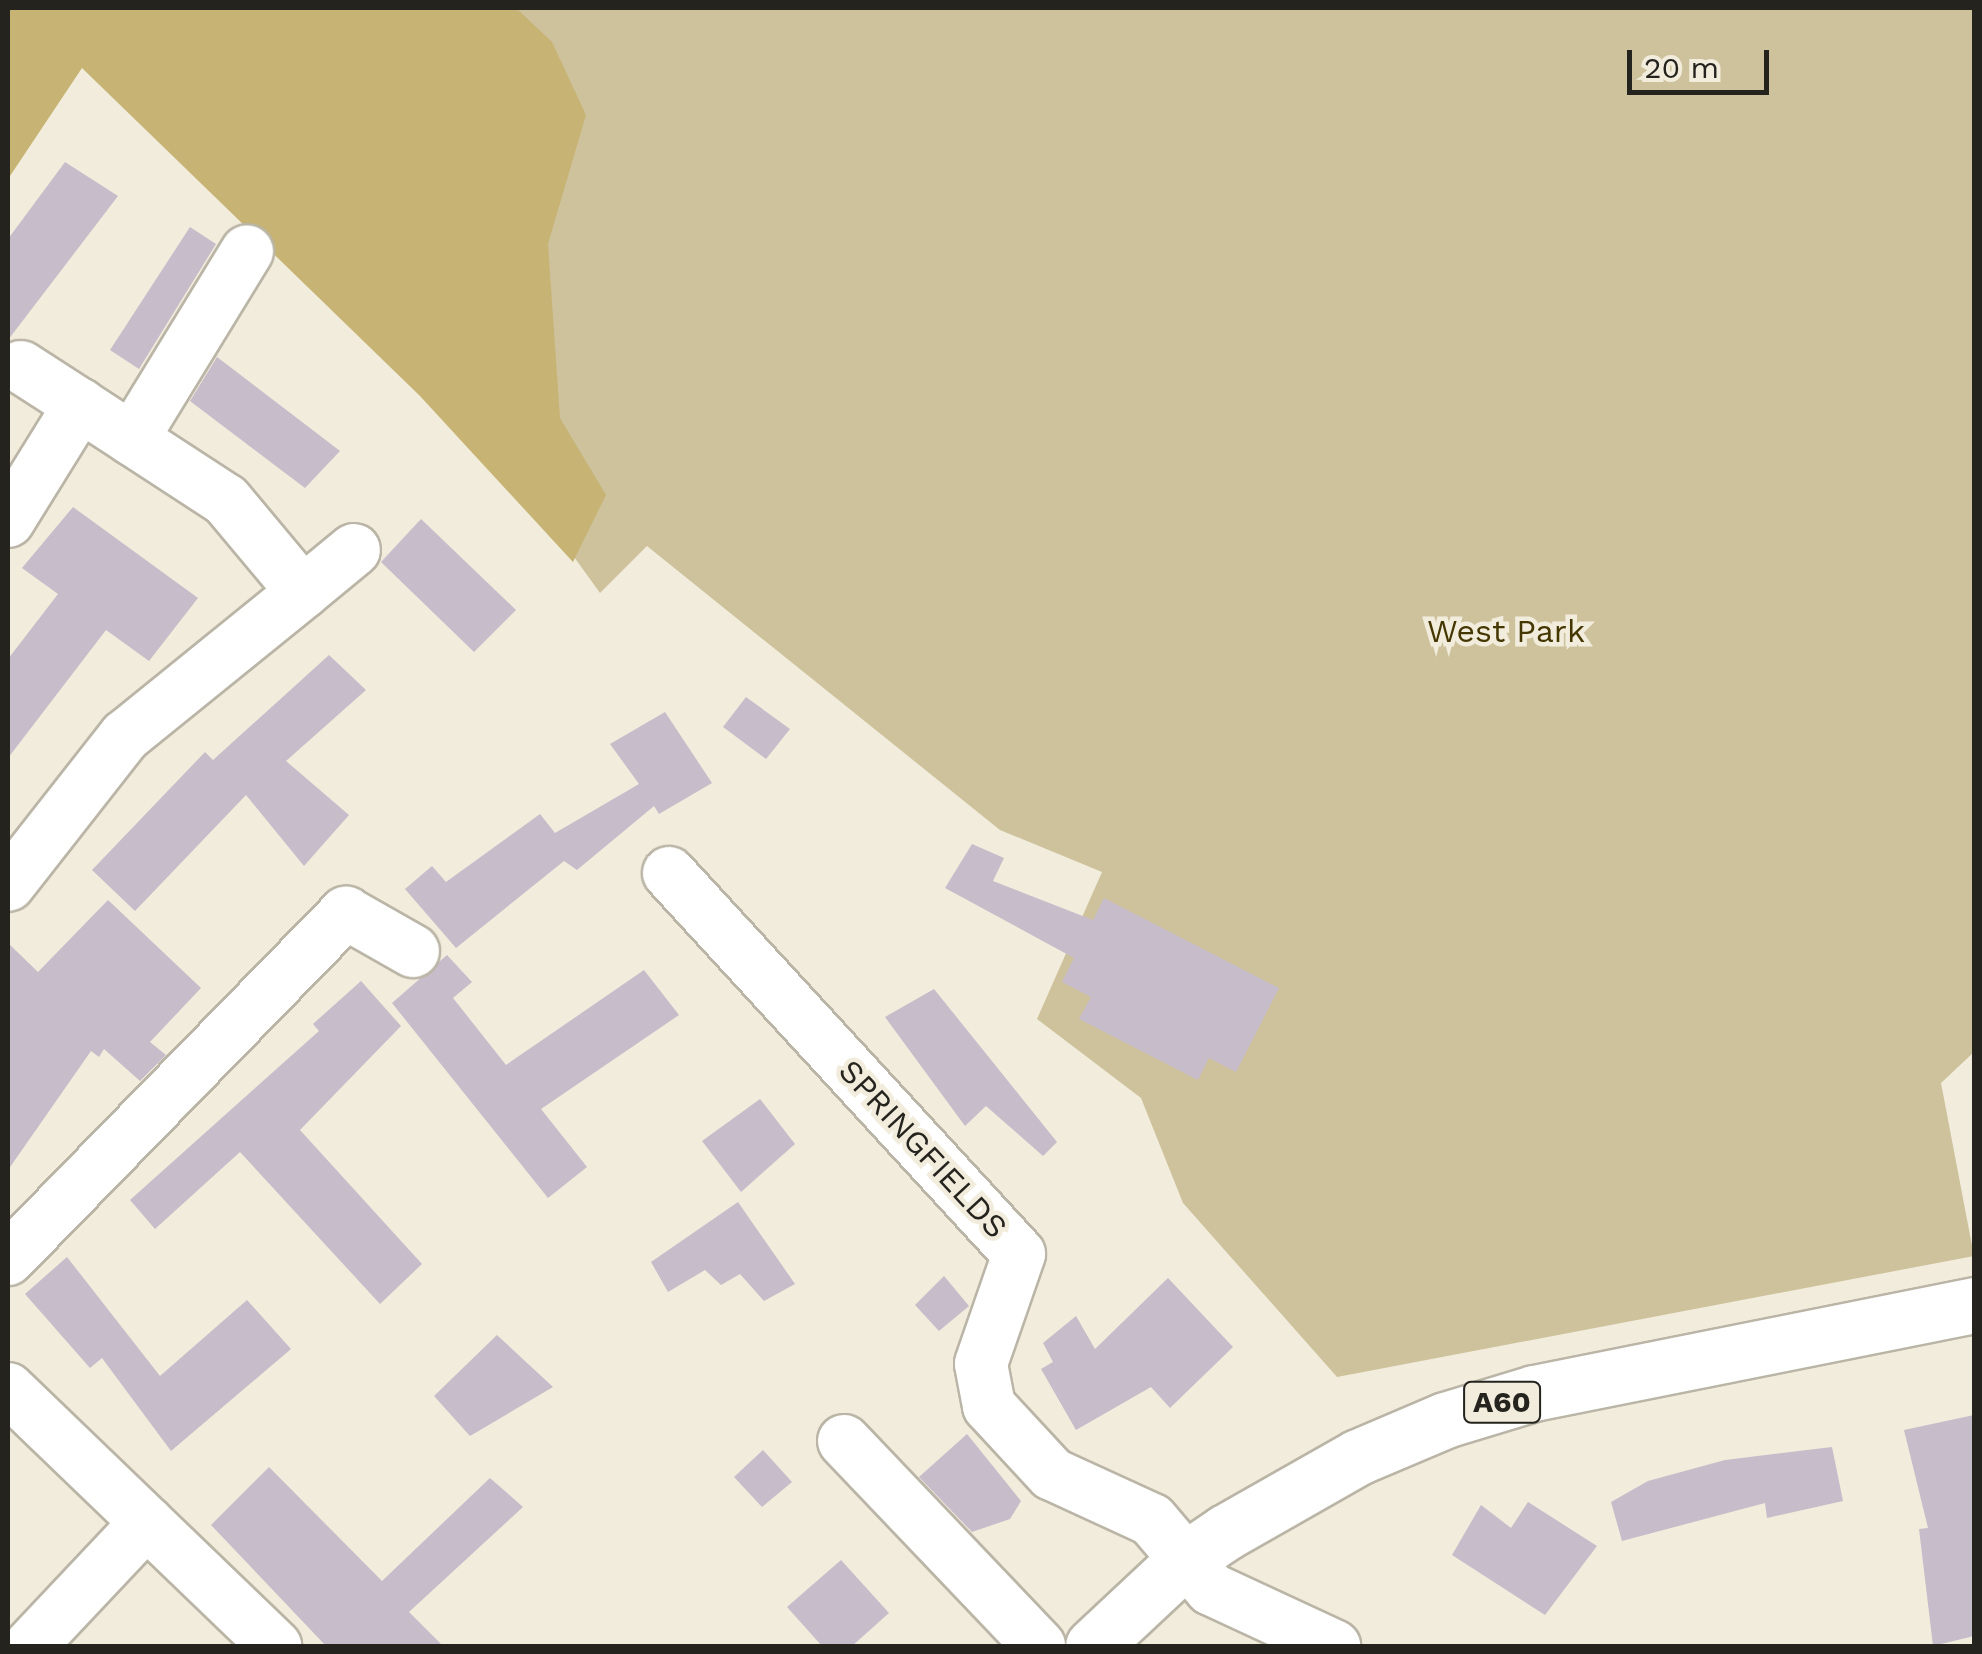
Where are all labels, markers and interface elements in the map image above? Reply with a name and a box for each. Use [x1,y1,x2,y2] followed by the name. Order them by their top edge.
[1632,30,1774,92] scale bar
[1644,50,1719,85] text: 20 m
[1427,612,1585,650] park label: West Park
[831,1052,1015,1246] street label: SPRINGFIELDS
[1462,1377,1542,1427] road number: A60

